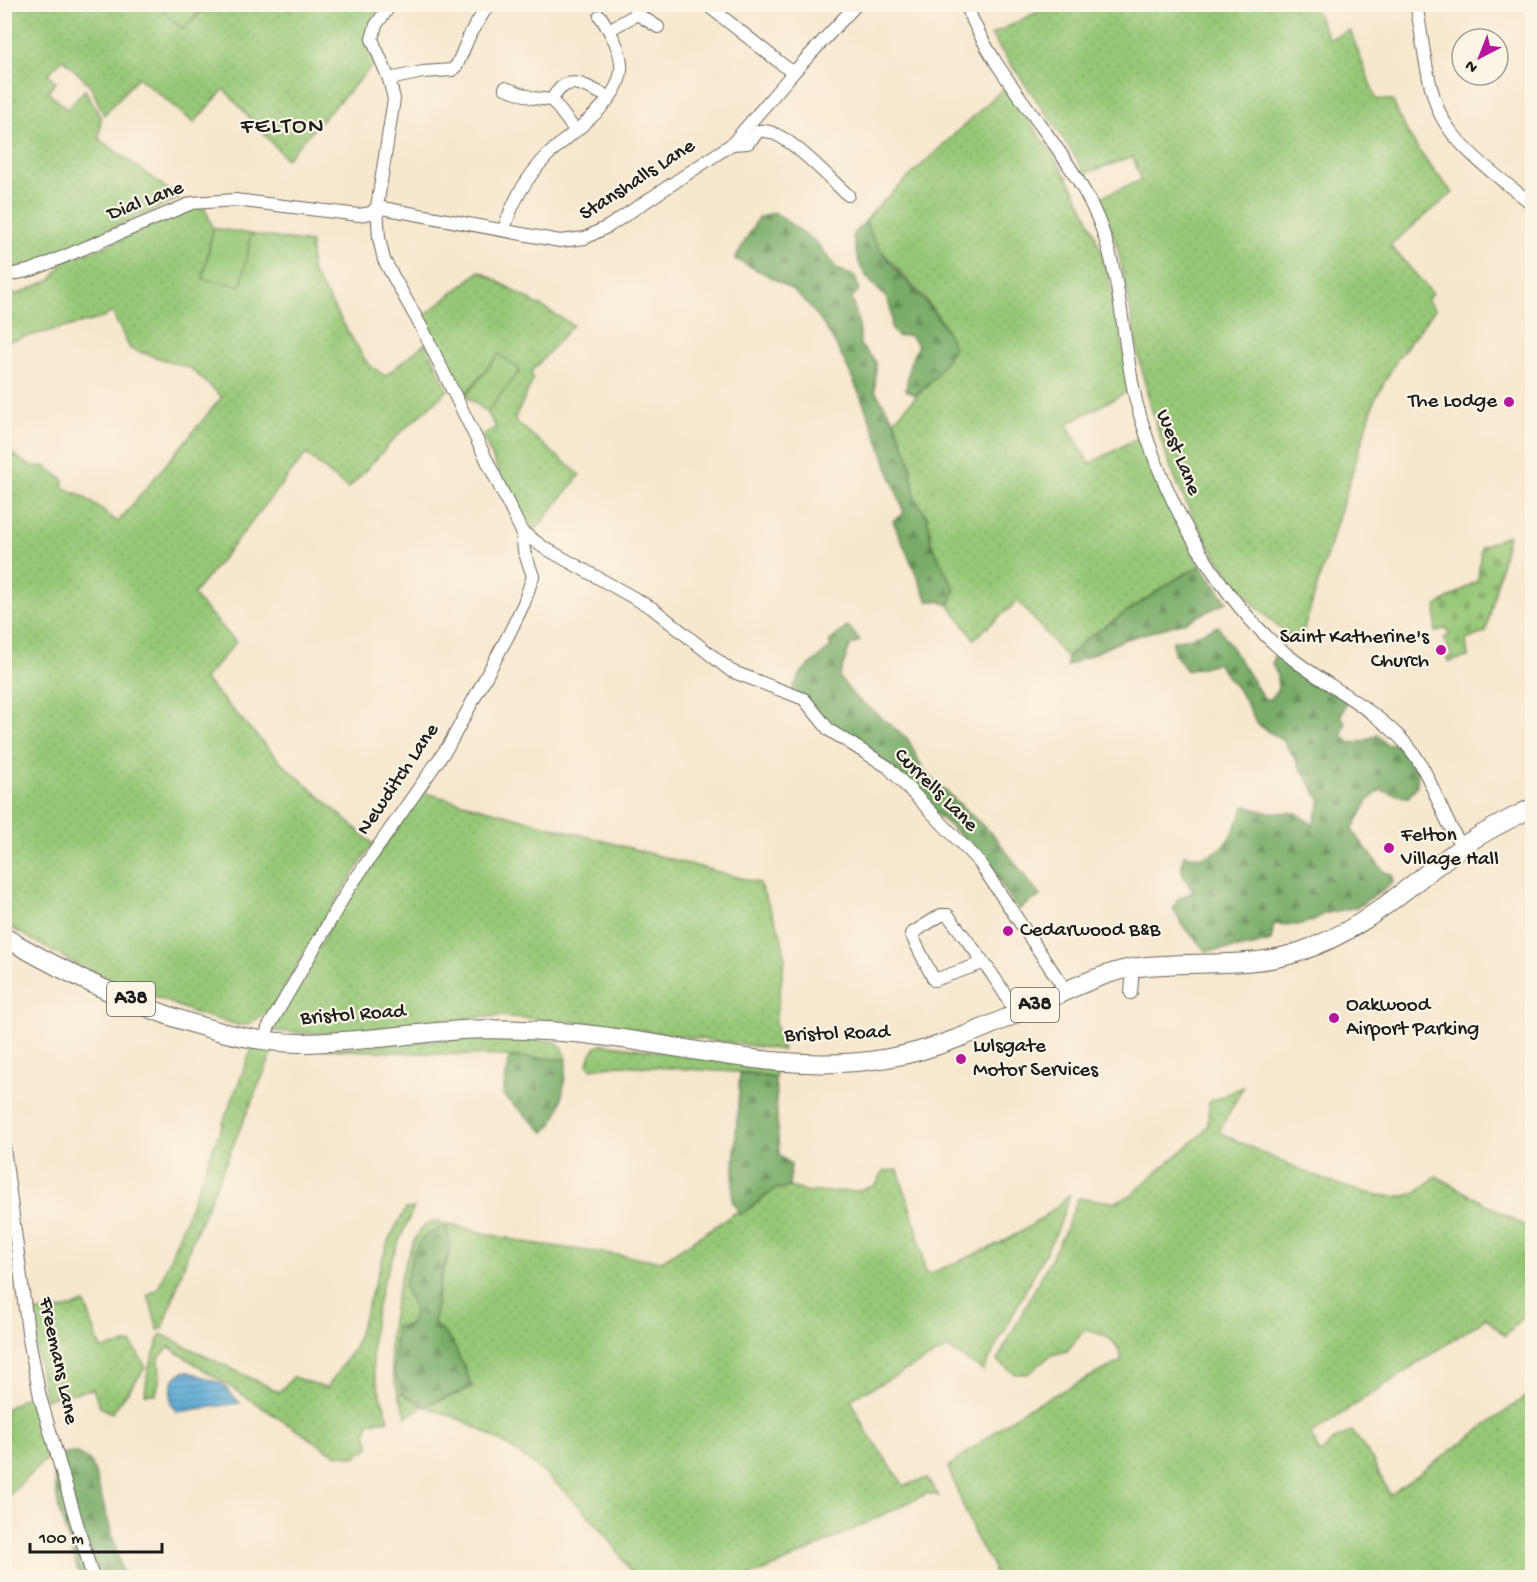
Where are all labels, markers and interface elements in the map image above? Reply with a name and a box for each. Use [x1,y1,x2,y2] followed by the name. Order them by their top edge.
[1450,27,1510,87] north arrow
[1462,55,1483,76] text: N
[240,113,325,142] district label: FELTON
[576,134,701,228] street label: Stanshalls Lane
[102,176,189,229] street label: Dial Lane
[1407,390,1498,415] place label: The Lodge
[1502,395,1516,409] marker: The Lodge
[1149,407,1206,501] street label: West Lane
[1280,626,1430,675] place label: Saint Katherine's Church
[1434,643,1448,657] marker: Saint Katherine's Church
[352,718,446,841] street label: Newditch Lane
[888,744,983,839] street label: Currells Lane
[1400,824,1499,873] place label: Felton Village Hall
[1382,841,1396,855] marker: Felton Village Hall
[1020,919,1161,944] place label: Cedarwood B&B
[1001,924,1015,938] marker: Cedarwood B&B
[107,982,155,1016] road number: A38
[1011,988,1059,1022] road number: A38
[1346,994,1479,1043] place label: Oakwood Airport Parking
[299,1000,408,1032] street label: Bristol Road
[1327,1011,1341,1025] marker: Oakwood Airport Parking
[783,1021,892,1049] street label: Bristol Road
[973,1035,1099,1084] place label: Lulsgate Motor Services
[954,1052,968,1066] marker: Lulsgate Motor Services
[31,1294,83,1428] street label: Freemans Lane
[30,1516,162,1554] scale bar
[38,1529,84,1550] text: 100 m

